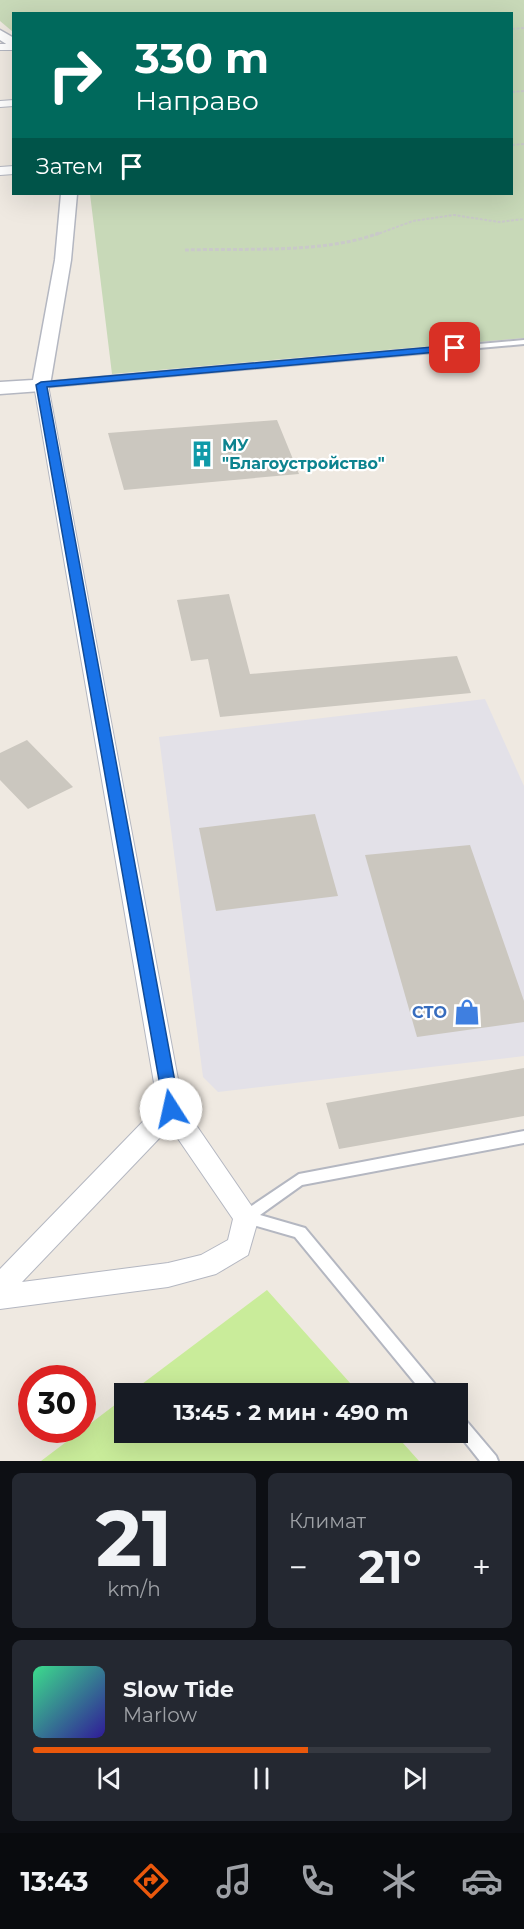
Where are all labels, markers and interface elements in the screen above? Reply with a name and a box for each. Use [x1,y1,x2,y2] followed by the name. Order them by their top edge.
[135,32,269,84] text: 330 m
[36,36,114,114] icon: right
[135,84,259,117] text: Направо
[115,150,148,183] icon: arrive
[36,153,103,180] text: Затем
[429,322,480,373] pin
[438,331,471,364] icon: arrive
[222,436,385,473] place label: МУ "Благоустройство"
[187,439,217,469] building icon: МУ "Благоустройство"
[452,997,482,1027] shop icon: СТО
[412,1003,447,1022] place label: СТО
[139,1077,203,1141] position arrow
[18,1365,96,1443] speed limit sign: 30
[173,1399,409,1426] text: 13:45 · 2 мин · 490 m
[96,1490,172,1586] text: 21
[289,1509,366,1533] text: Климат
[358,1539,422,1594] text: 21°
[289,1547,308,1587] text: −
[472,1547,491,1587] text: +
[107,1577,161,1601] text: km/h
[123,1676,234,1703] text: Slow Tide
[123,1703,197,1727] text: Marlow
[93,1762,126,1795] icon: previous
[245,1762,278,1795] icon: pause
[398,1762,431,1795] icon: next
[130,1860,172,1902] icon: directions
[213,1860,255,1902] icon: music
[296,1860,338,1902] icon: phone
[378,1860,420,1902] icon: climate
[461,1860,503,1902] icon: car
[20,1865,89,1898] text: 13:43

